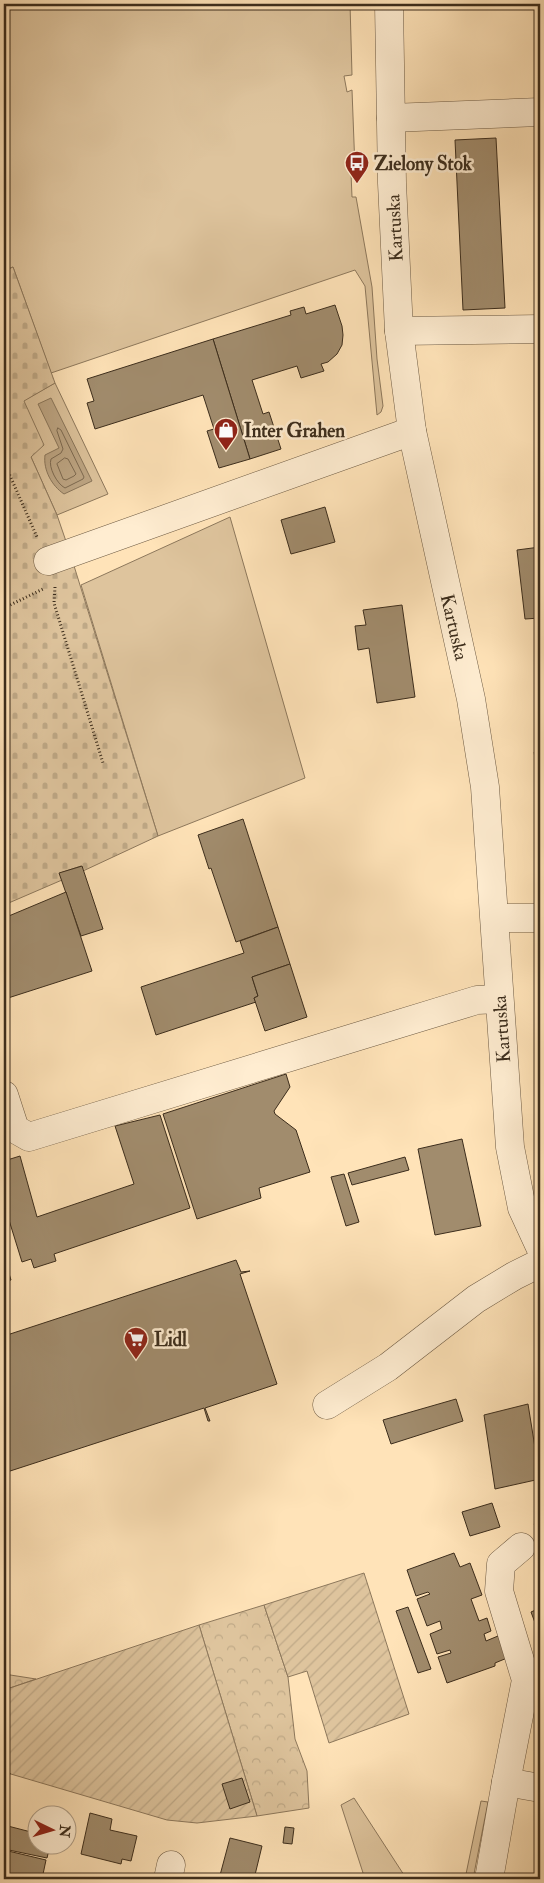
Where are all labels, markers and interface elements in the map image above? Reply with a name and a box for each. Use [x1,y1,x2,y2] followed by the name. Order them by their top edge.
[344,150,370,184] bus stop icon: Zielony Stok
[374,152,473,177] place label: Zielony Stok
[381,193,409,262] street label: Kartuska
[213,417,239,451] shop icon: Inter Grahen
[244,419,345,443] place label: Inter Grahen
[435,592,473,663] street label: Kartuska
[488,994,516,1063] street label: Kartuska
[123,1326,149,1360] supermarket icon: Lidl
[154,1328,187,1352] place label: Lidl
[28,1806,78,1856] north arrow
[55,1823,74,1839] text: N

